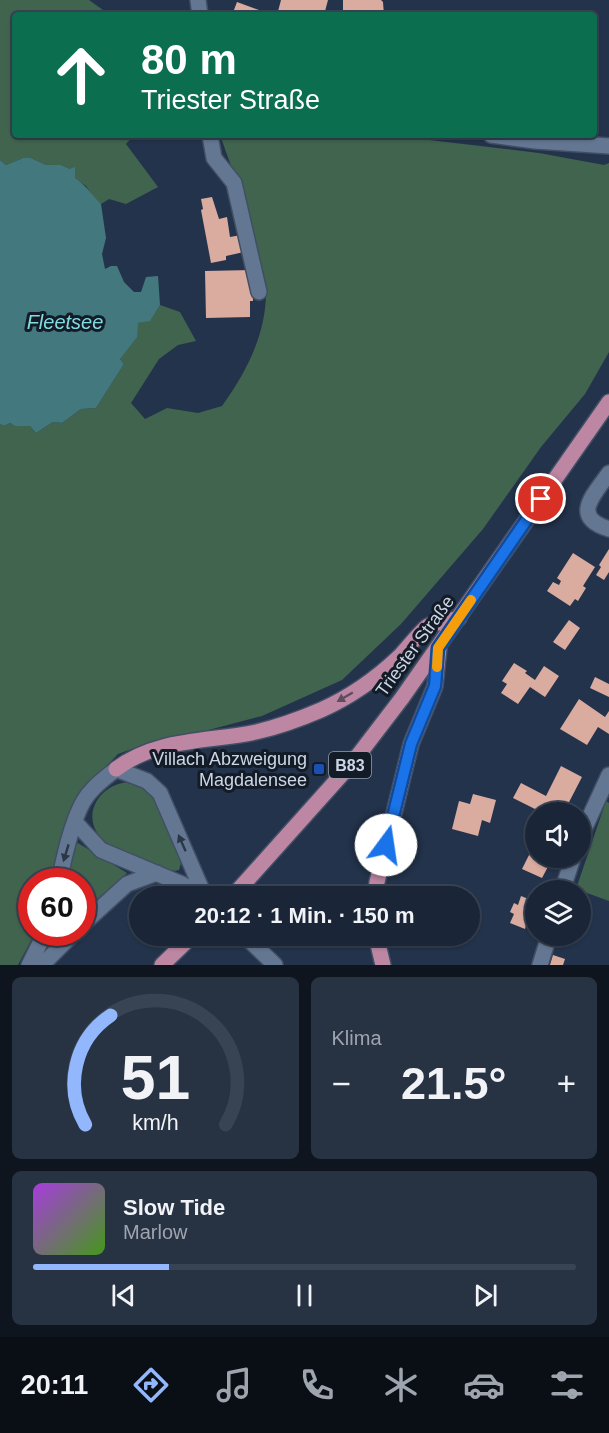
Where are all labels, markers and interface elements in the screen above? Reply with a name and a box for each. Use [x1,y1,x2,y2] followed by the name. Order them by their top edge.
[42,36,120,114] icon: ahead
[141,36,237,83] text: 80 m
[141,85,320,115] text: Triester Straße
[27,311,103,333] water label: Fleetsee
[515,473,566,524] pin
[524,482,557,515] icon: arrive
[372,592,458,700] street label: Triester Straße
[337,691,353,702] one-way arrow
[152,749,307,790] place label: Villach Abzweigung Magdalensee
[329,752,371,778] road number: B83
[312,762,326,776] marker: Villach Abzweigung Magdalensee
[525,802,591,946] map controls
[525,802,591,868] button: sound
[354,813,418,877] position arrow
[177,834,186,852] one-way arrow
[61,844,70,862] one-way arrow
[18,868,96,946] speed limit sign: 60
[525,880,591,946] button: layers
[194,903,415,928] text: 20:12 · 1 Min. · 150 m
[332,1027,382,1049] text: Klima
[121,1043,190,1112] text: 51
[401,1058,507,1109] text: 21.5°
[332,1065,351,1102] text: −
[557,1065,576,1102] text: +
[132,1111,178,1135] text: km/h
[123,1195,225,1220] text: Slow Tide
[123,1221,187,1243] text: Marlow
[107,1279,140,1312] icon: previous
[288,1279,321,1312] icon: pause
[469,1279,502,1312] icon: next
[130,1364,172,1406] icon: directions
[213,1364,255,1406] icon: music
[296,1364,338,1406] icon: phone
[380,1364,422,1406] icon: climate
[463,1364,505,1406] icon: car
[546,1364,588,1406] icon: filters
[21,1370,88,1400] text: 20:11

